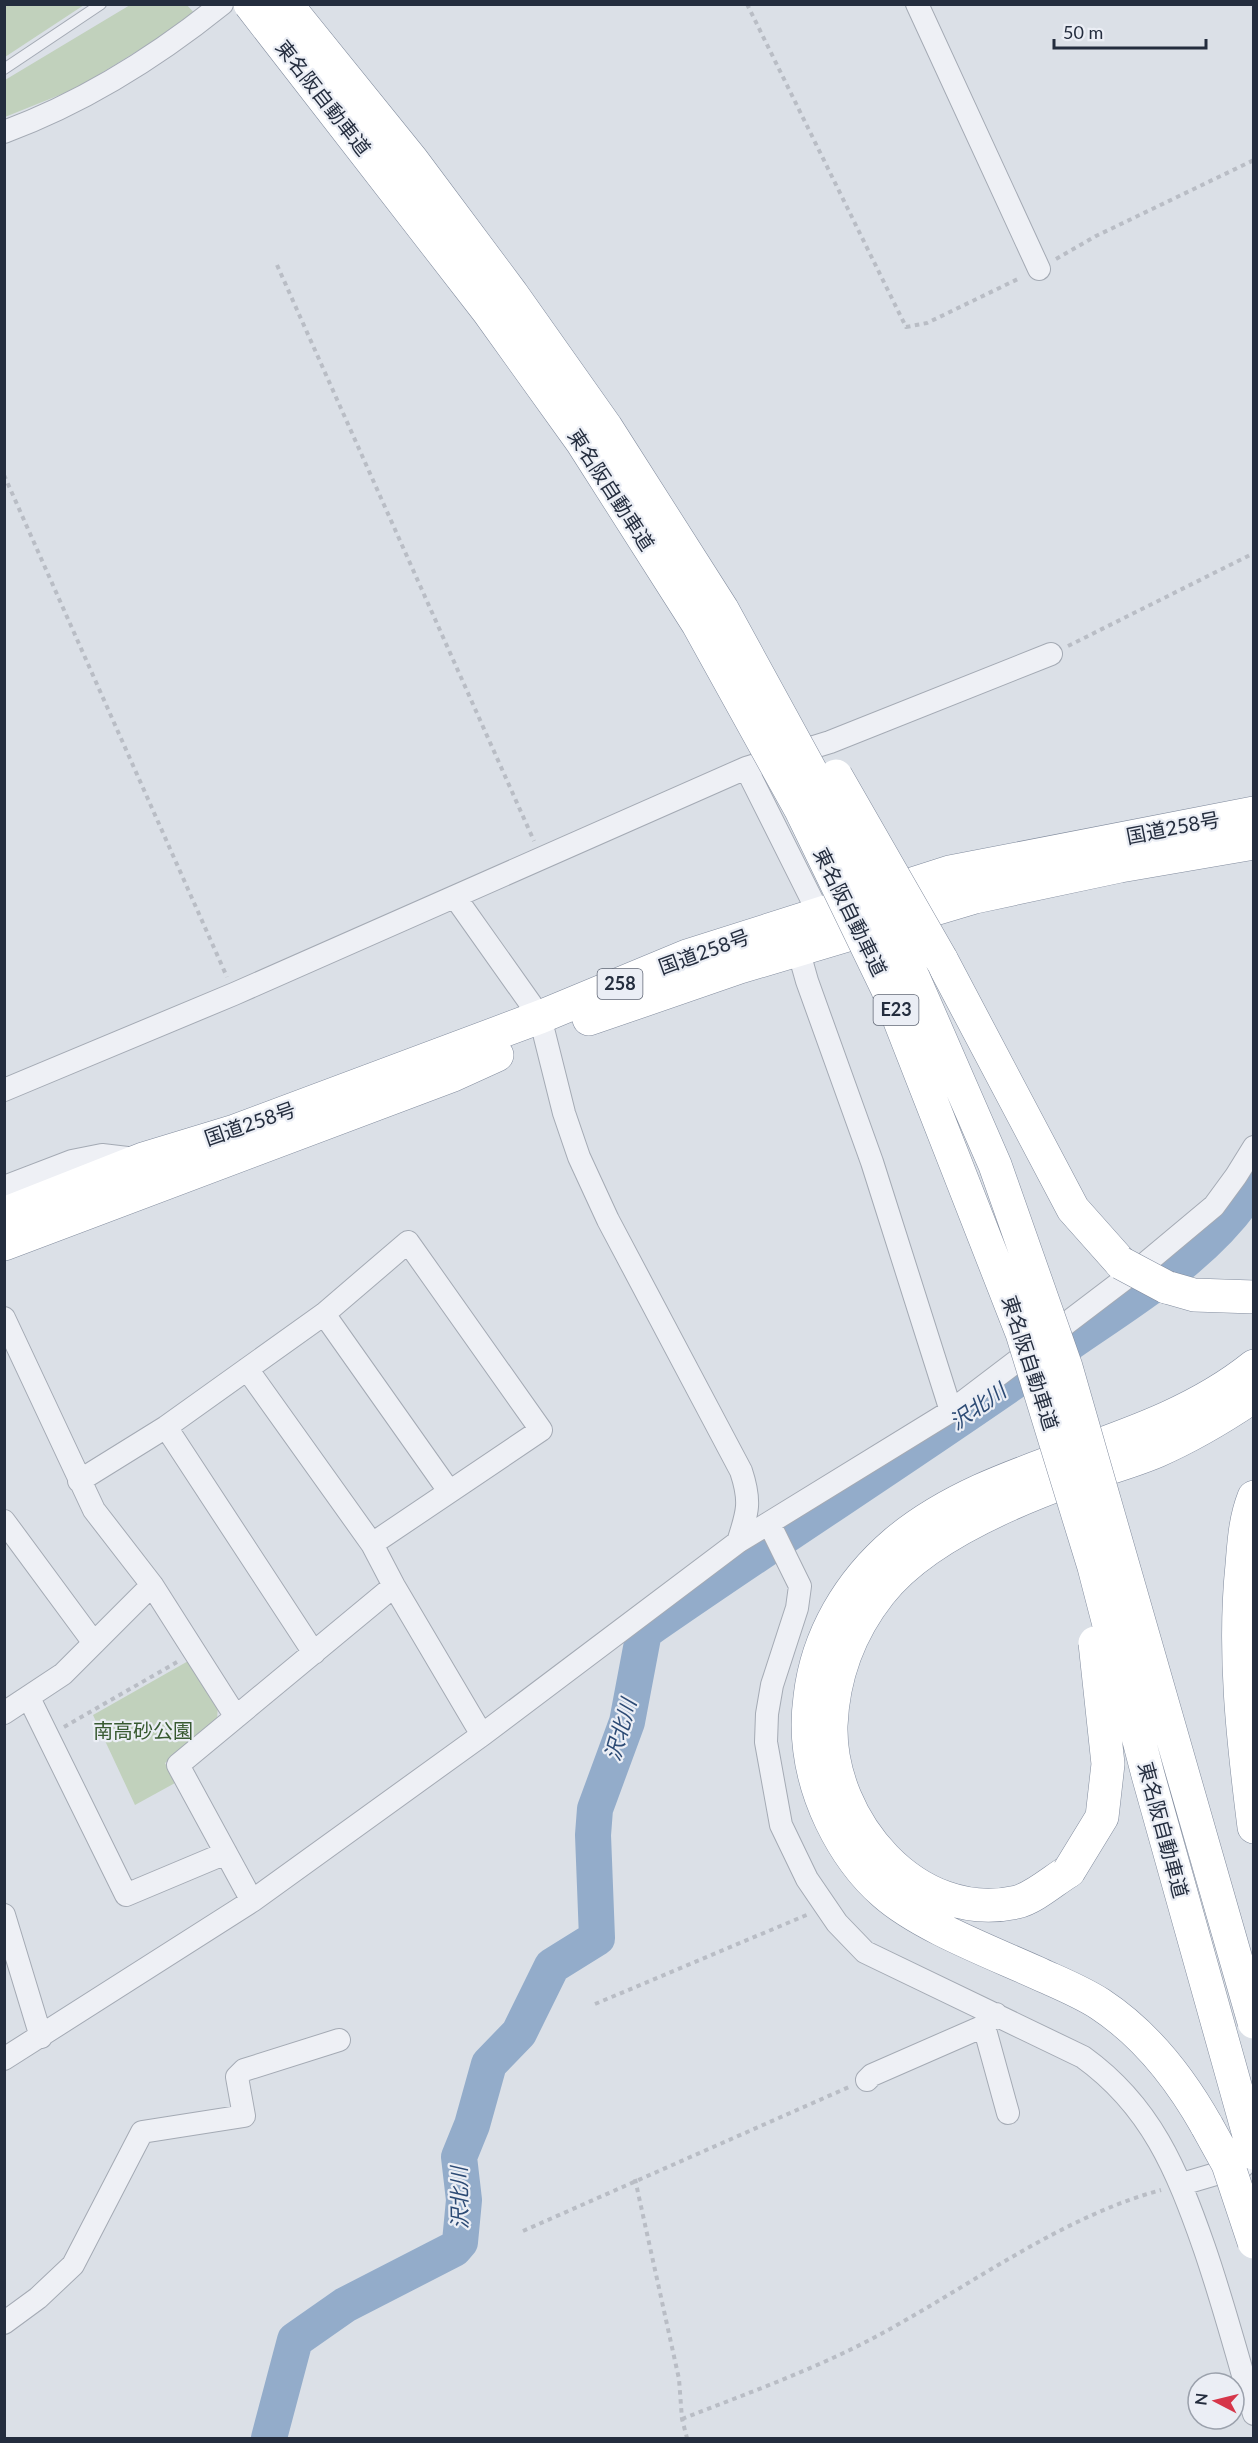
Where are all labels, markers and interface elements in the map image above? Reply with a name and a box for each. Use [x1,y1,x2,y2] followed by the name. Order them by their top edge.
[1054,12,1206,50] scale bar
[1063,21,1103,43] text: 50 m
[271,35,376,160] street label: 東名阪自動車道
[564,424,660,555] street label: 東名阪自動車道
[1124,806,1222,848] street label: 国道258号
[809,843,892,980] street label: 東名阪自動車道
[655,924,752,979] street label: 国道258号
[598,969,642,999] road number: 258
[874,995,918,1025] road number: E23
[201,1096,298,1150] street label: 国道258号
[998,1292,1064,1433] street label: 東名阪自動車道
[944,1376,1012,1434] water label: 沢北川
[599,1694,641,1763] water label: 沢北川
[93,1718,193,1742] park label: 南高砂公園
[1134,1759,1194,1900] street label: 東名阪自動車道
[445,2164,472,2230] water label: 沢北川
[1186,2371,1246,2431] north arrow
[1190,2392,1211,2406] text: N

